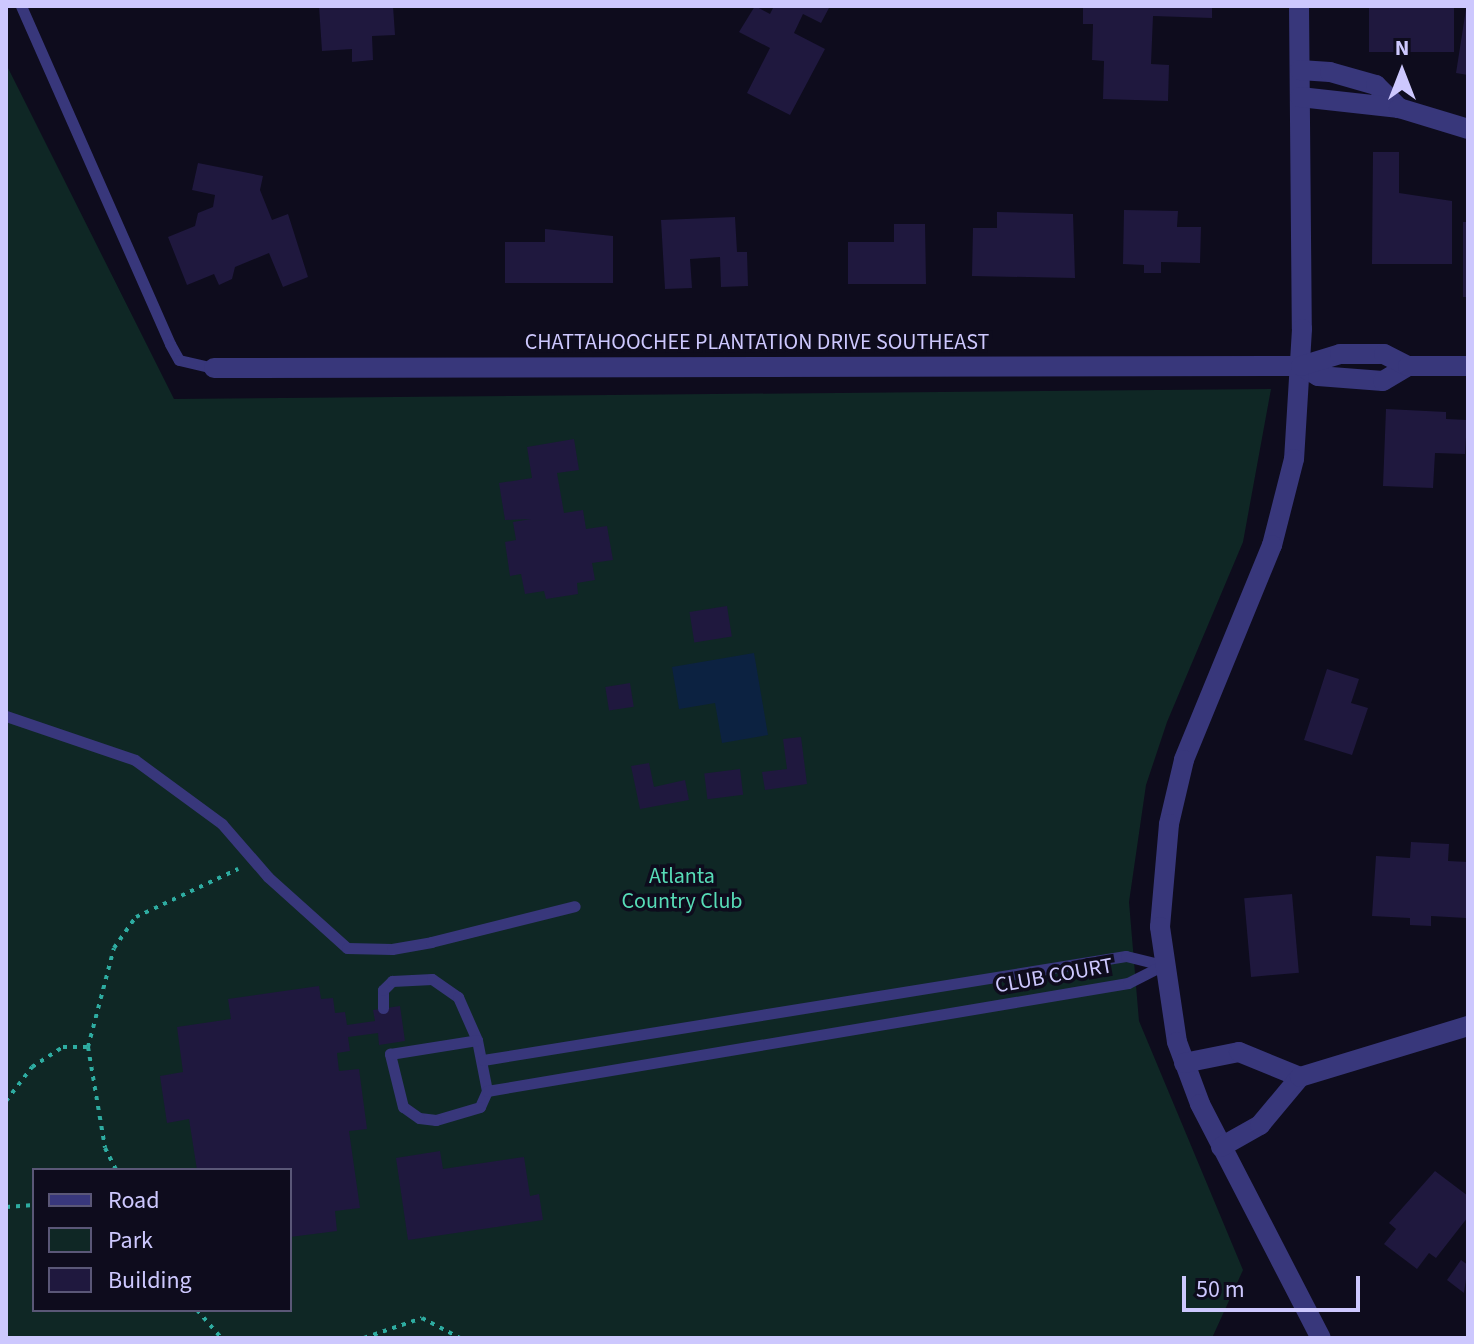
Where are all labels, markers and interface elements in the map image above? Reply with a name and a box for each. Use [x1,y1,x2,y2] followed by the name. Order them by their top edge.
[1362,32,1442,112] north arrow
[1395,32,1409,64] text: N
[525,330,989,356] street label: CHATTAHOOCHEE PLANTATION DRIVE SOUTHEAST
[621,863,743,914] park label: Atlanta Country Club
[993,953,1115,999] street label: CLUB COURT
[32,1168,292,1312] legend
[108,1183,160,1218] text: Road
[108,1223,153,1258] text: Park
[1186,1260,1364,1310] scale bar
[108,1263,192,1298] text: Building
[1196,1272,1245,1307] text: 50 m

